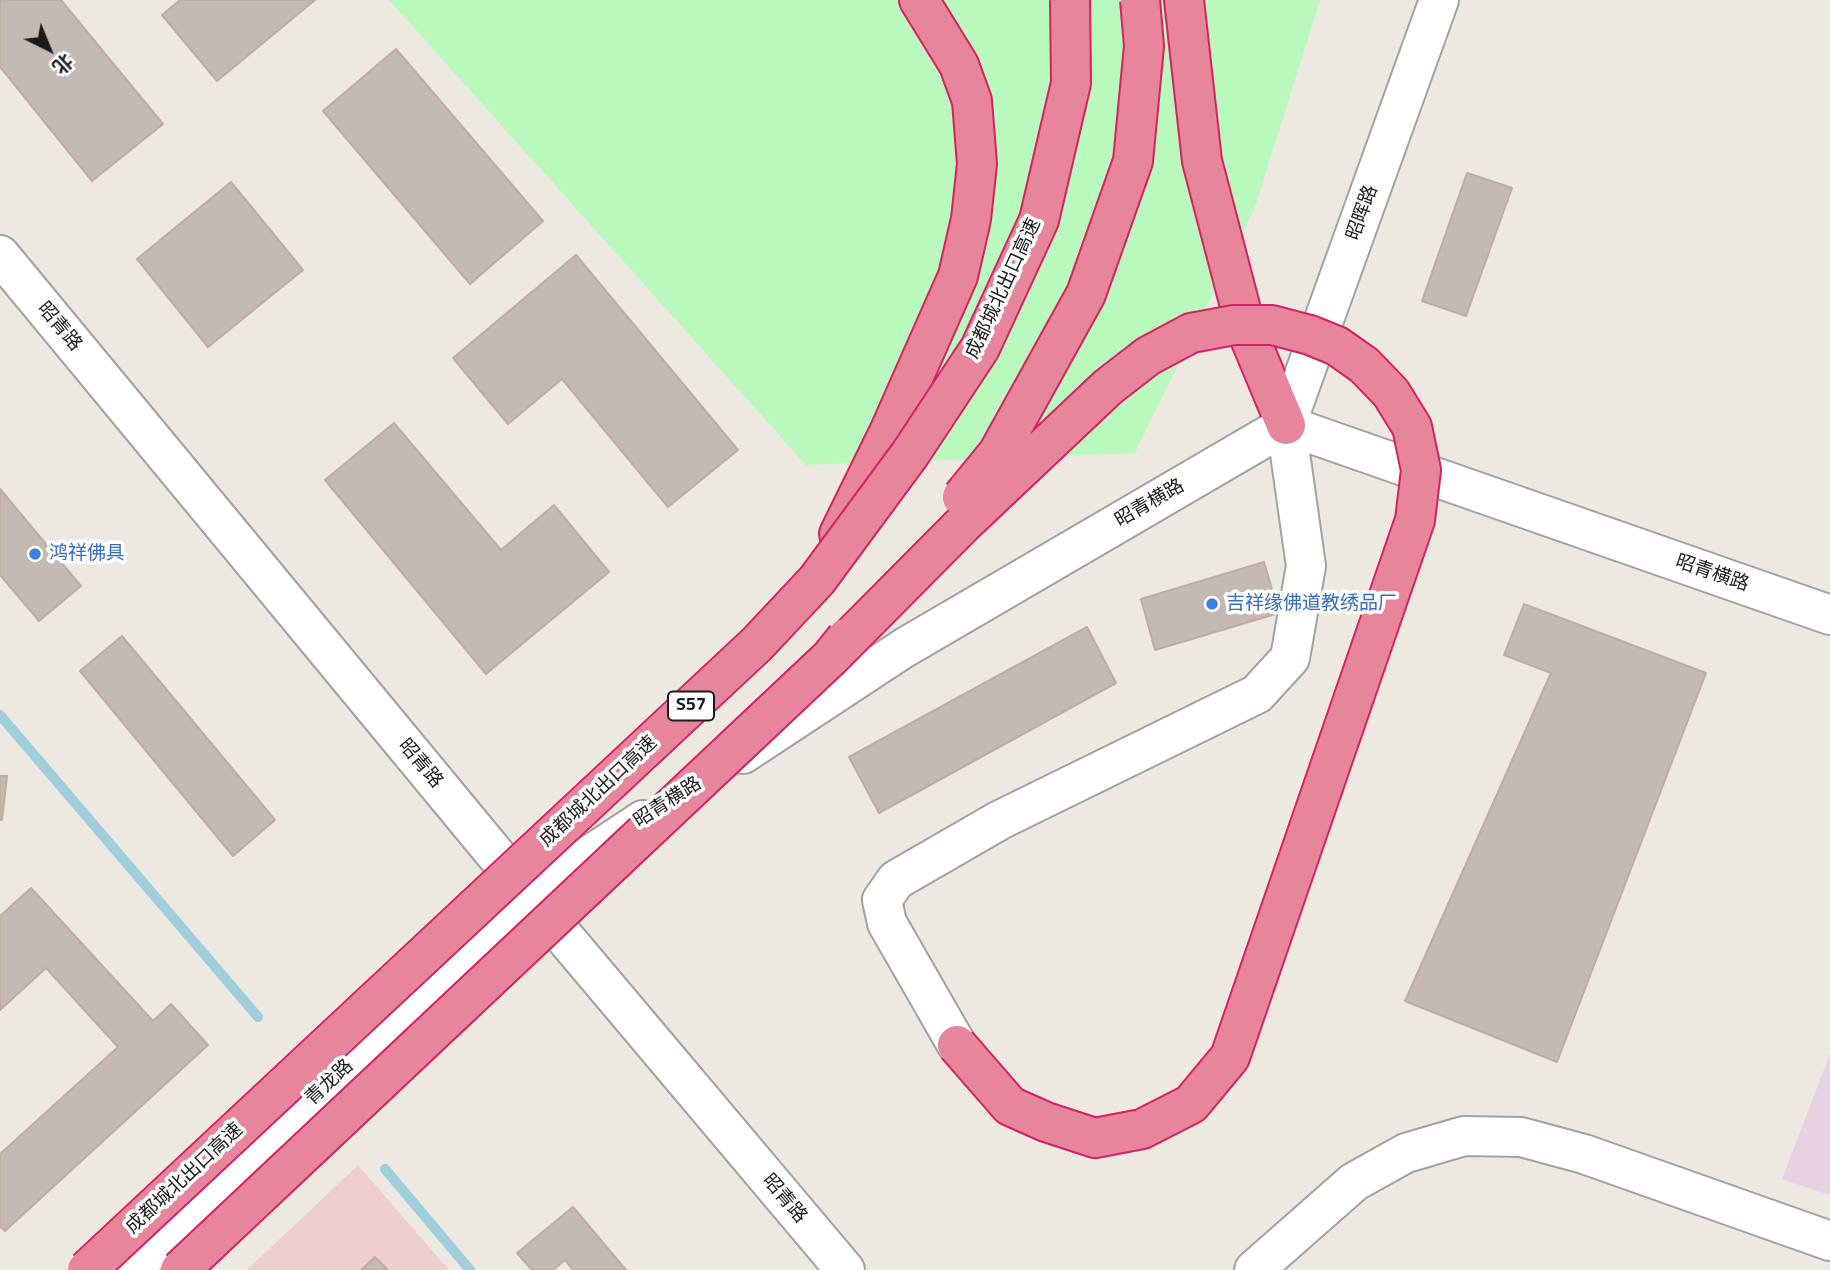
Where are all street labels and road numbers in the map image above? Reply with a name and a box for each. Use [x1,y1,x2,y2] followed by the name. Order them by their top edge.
[1343,182,1383,244] street label: 昭晖路
[962,215,1046,363] street label: 成都城北出口高速
[32,298,86,356] street label: 昭青路
[1111,475,1189,533] street label: 昭青横路
[1672,551,1752,597] street label: 昭青横路
[668,692,714,720] road number: S57
[536,732,662,852] street label: 成都城北出口高速
[393,735,447,793] street label: 昭青路
[630,773,706,833] street label: 昭青横路
[301,1055,359,1111] street label: 青龙路
[122,1119,248,1239] street label: 成都城北出口高速
[757,1170,811,1228] street label: 昭青路

